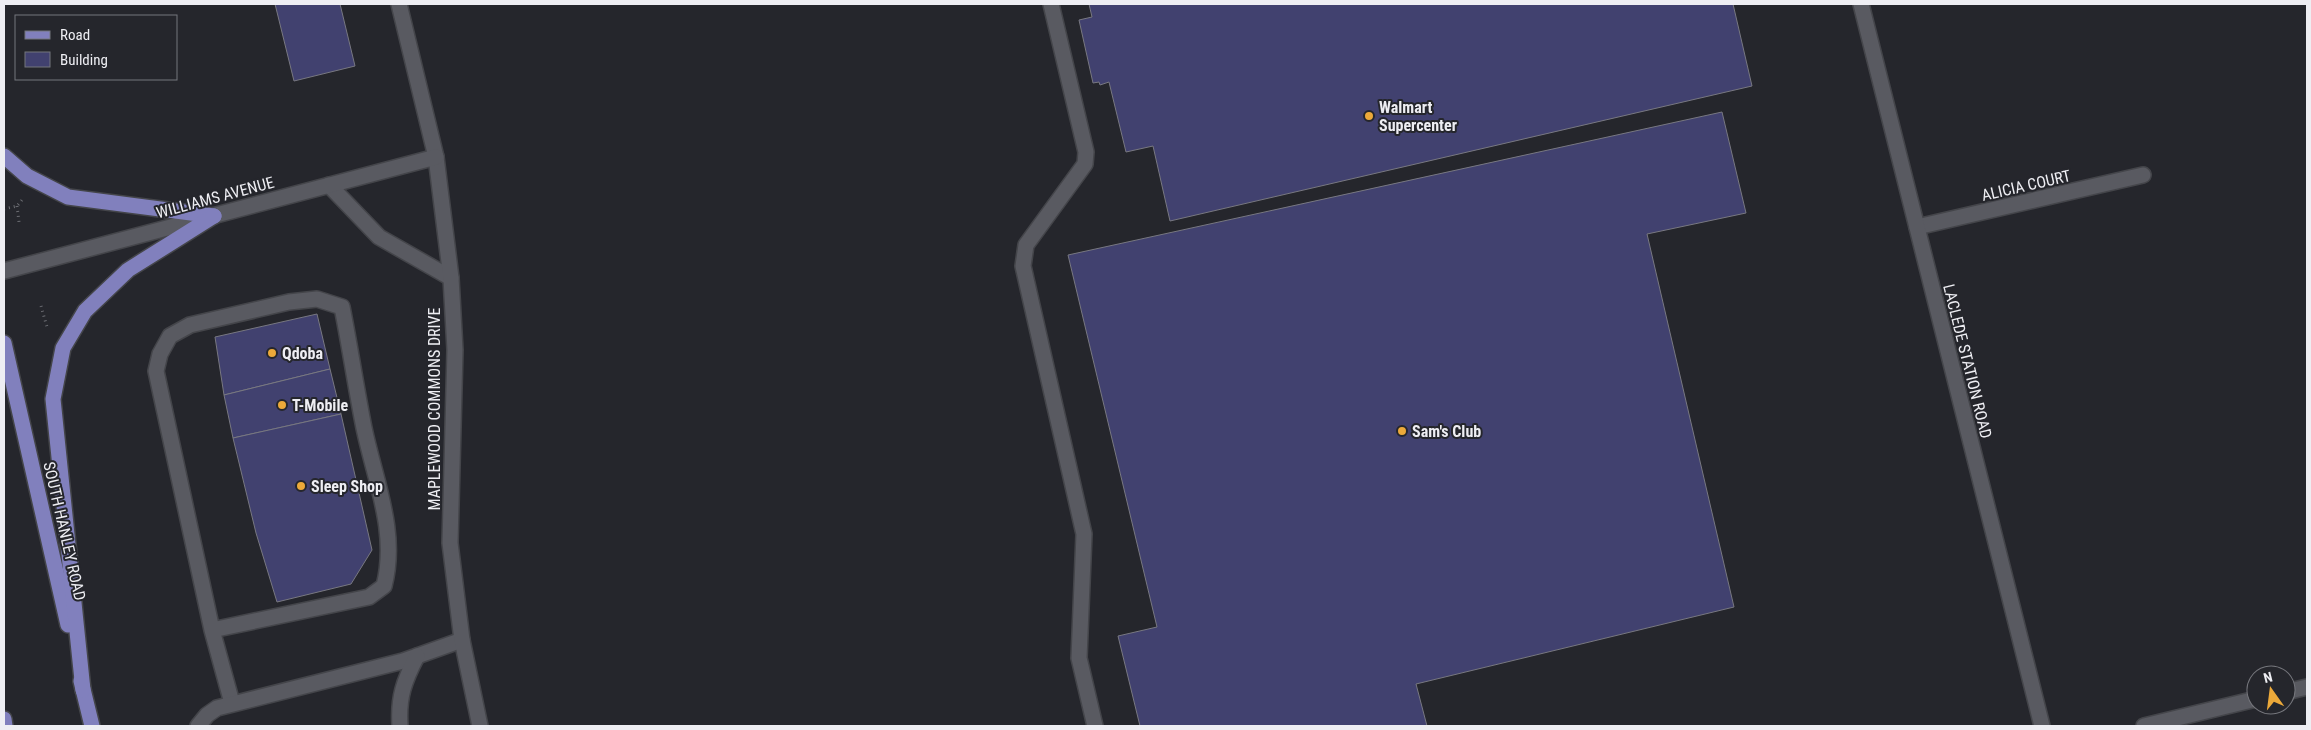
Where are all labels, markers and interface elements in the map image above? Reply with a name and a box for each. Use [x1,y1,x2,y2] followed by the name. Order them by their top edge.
[15,15,178,80] legend
[60,26,90,44] text: Road
[60,51,108,69] text: Building
[1379,98,1457,135] place label: Walmart Supercenter
[1363,110,1375,122] marker: Walmart Supercenter
[1980,166,2072,205] street label: ALICIA COURT
[154,173,276,222] street label: WILLIAMS AVENUE
[1939,282,1996,440] street label: LACLEDE STATION ROAD
[425,307,444,511] street label: MAPLEWOOD COMMONS DRIVE
[282,344,323,363] place label: Qdoba
[266,347,278,359] marker: Qdoba
[292,396,348,415] place label: T-Mobile
[276,399,288,411] marker: T-Mobile
[1412,422,1481,441] place label: Sam's Club
[1396,425,1408,437] marker: Sam's Club
[39,460,90,602] street label: SOUTH HANLEY ROAD
[311,477,383,496] place label: Sleep Shop
[295,480,307,492] marker: Sleep Shop
[2246,665,2296,715] north arrow
[2262,669,2274,686] text: N

